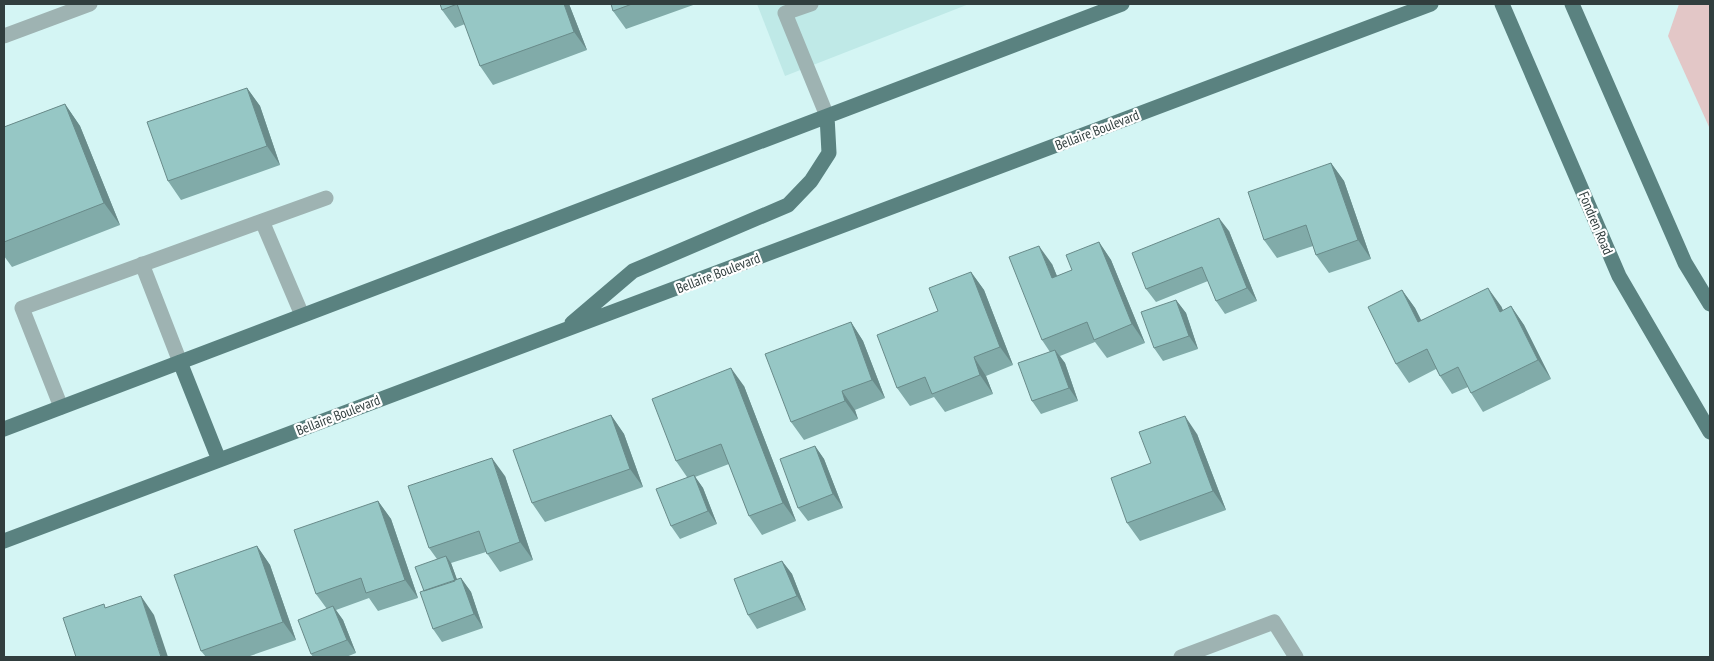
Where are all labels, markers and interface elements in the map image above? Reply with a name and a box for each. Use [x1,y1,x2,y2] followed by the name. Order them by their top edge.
[1052,106,1142,154] street label: Bellaire Boulevard
[1575,189,1617,257] street label: Fondren Road
[673,249,763,297] street label: Bellaire Boulevard
[293,391,383,439] street label: Bellaire Boulevard

